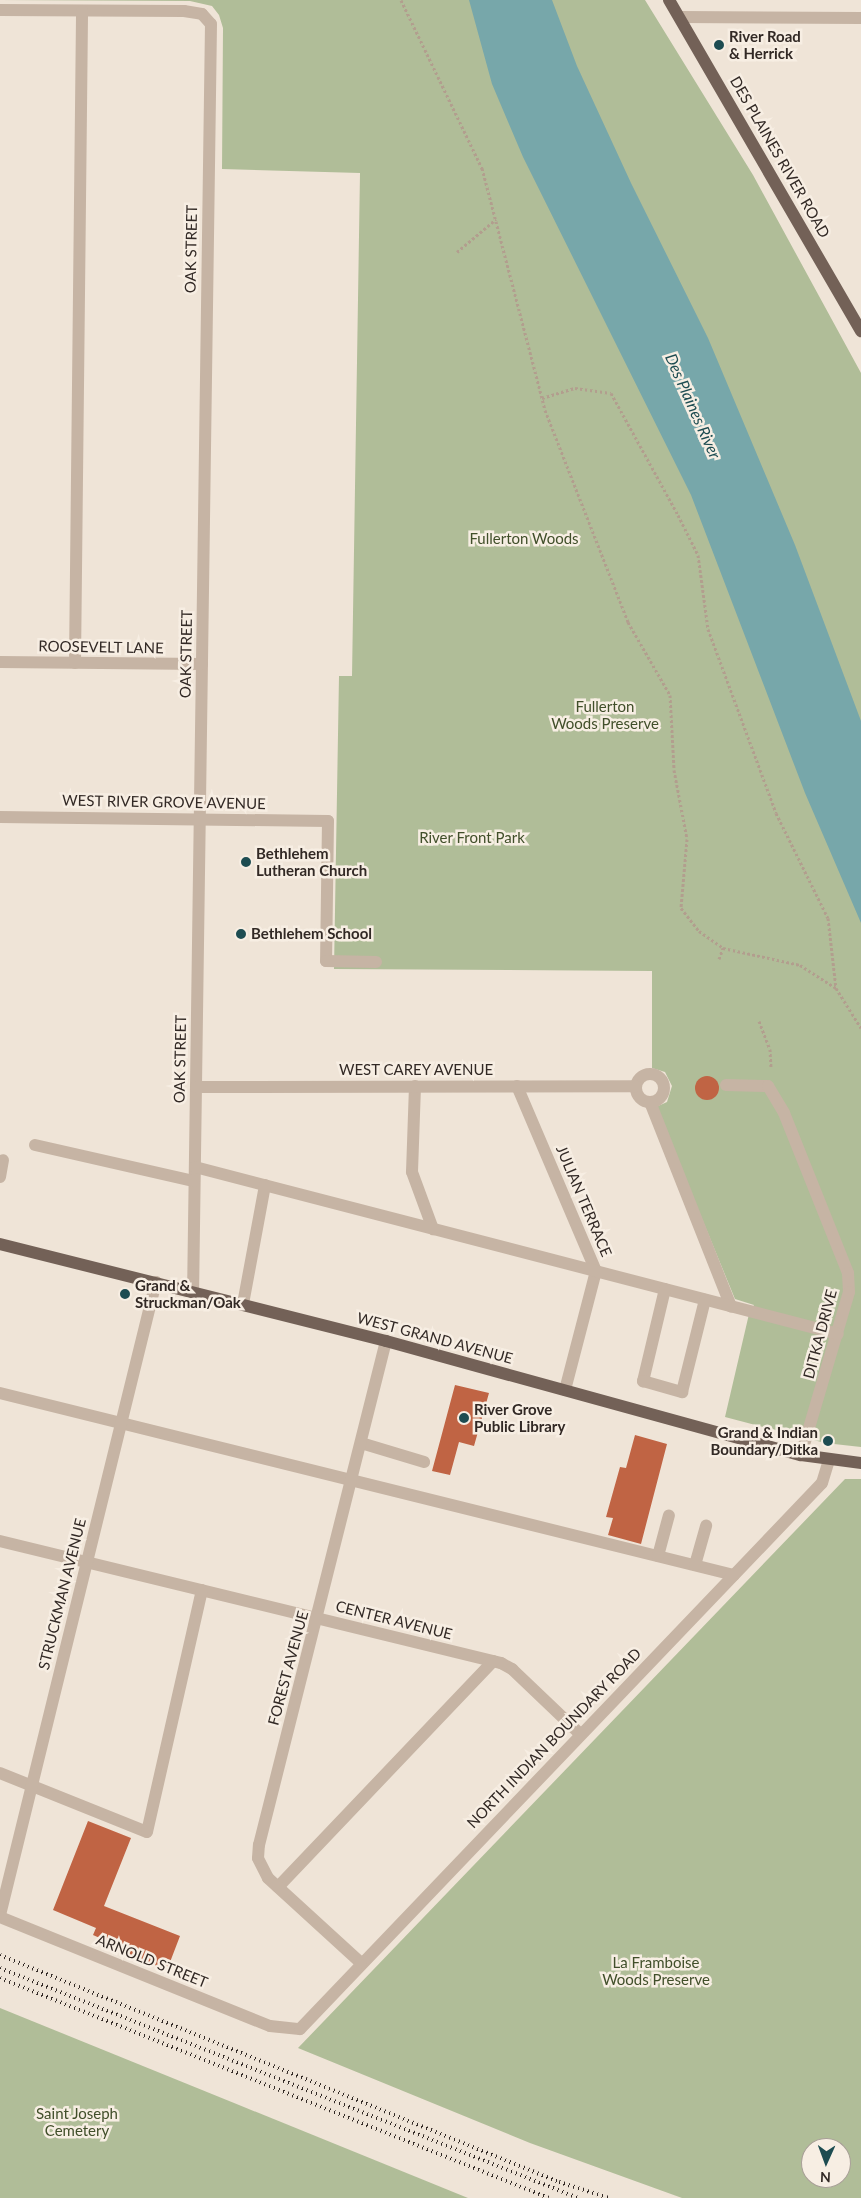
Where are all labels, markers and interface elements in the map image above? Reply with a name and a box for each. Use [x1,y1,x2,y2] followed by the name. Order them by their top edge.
[729,27,801,62] place label: River Road & Herrick
[713,39,725,51] marker: River Road & Herrick
[726,73,834,241] street label: DES PLAINES RIVER ROAD
[181,205,201,293] street label: OAK STREET
[661,350,725,462] water label: Des Plaines River
[469,530,579,548] park label: Fullerton Woods
[176,610,196,698] street label: OAK STREET
[38,637,164,657] street label: ROOSEVELT LANE
[551,697,659,732] park label: Fullerton Woods Preserve
[62,791,266,813] street label: WEST RIVER GROVE AVENUE
[419,829,525,847] park label: River Front Park
[256,844,367,879] place label: Bethlehem Lutheran Church
[240,856,252,868] marker: Bethlehem Lutheran Church
[251,925,372,943] place label: Bethlehem School
[235,928,247,940] marker: Bethlehem School
[170,1015,190,1103] street label: OAK STREET
[338,1061,494,1079] street label: WEST CAREY AVENUE
[552,1142,616,1260] street label: JULIAN TERRACE
[135,1276,241,1311] place label: Grand & Struckman/Oak
[799,1287,841,1381] street label: DITKA DRIVE
[119,1288,131,1300] marker: Grand & Struckman/Oak
[355,1308,515,1368] street label: WEST GRAND AVENUE
[474,1400,565,1435] place label: River Grove Public Library
[458,1412,470,1424] marker: River Grove Public Library
[710,1423,818,1458] place label: Grand & Indian Boundary/Ditka
[822,1435,834,1447] marker: Grand & Indian Boundary/Ditka
[34,1516,90,1672] street label: STRUCKMAN AVENUE
[334,1597,454,1643] street label: CENTER AVENUE
[264,1608,312,1728] street label: FOREST AVENUE
[463,1644,645,1832] street label: NORTH INDIAN BOUNDARY ROAD
[94,1930,210,1992] street label: ARNOLD STREET
[602,1953,710,1988] park label: La Framboise Woods Preserve
[36,2104,118,2139] park label: Saint Joseph Cemetery
[801,2138,851,2188] north arrow
[820,2169,831,2186] text: N

